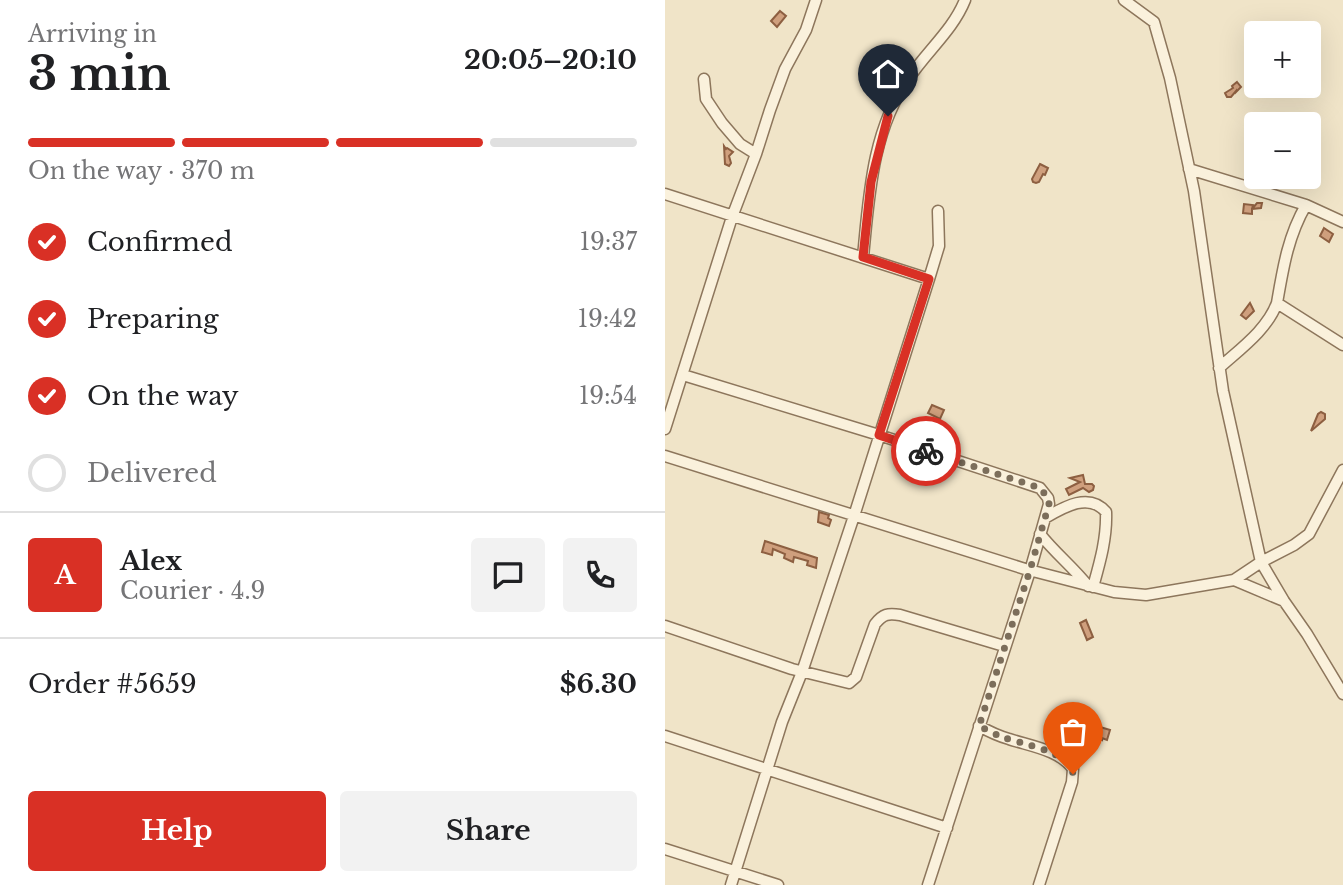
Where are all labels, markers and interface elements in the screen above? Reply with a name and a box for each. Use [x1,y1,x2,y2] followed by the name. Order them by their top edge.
[28,20,157,48] text: Arriving in
[1244,21,1321,189] map controls
[1244,21,1321,98] button: +
[464,44,637,76] text: 20:05–20:10
[858,44,918,116] pin
[28,45,170,102] text: 3 min
[869,55,907,93] icon: home
[1244,112,1321,189] button: −
[28,157,255,185] text: On the way · 370 m
[28,223,66,261] icon: check
[87,226,232,258] text: Confirmed
[580,228,637,256] text: 19:37
[28,300,66,338] icon: check
[87,303,219,335] text: Preparing
[578,305,637,333] text: 19:42
[28,377,66,415] icon: check
[87,380,239,412] text: On the way
[579,382,637,410] text: 19:54
[891,416,961,486] courier
[907,432,945,470] icon: bike
[87,457,217,489] text: Delivered
[471,538,545,612] button: chat
[563,538,637,612] button: phone
[120,545,182,577] text: Alex
[54,559,76,591] text: A
[120,577,265,605] text: Courier · 4.9
[28,668,197,700] text: Order #5659
[560,668,637,700] text: $6.30
[1043,702,1103,774] pin
[1054,713,1092,751] icon: bag
[28,791,326,871] button: Help
[340,791,637,871] button: Share

